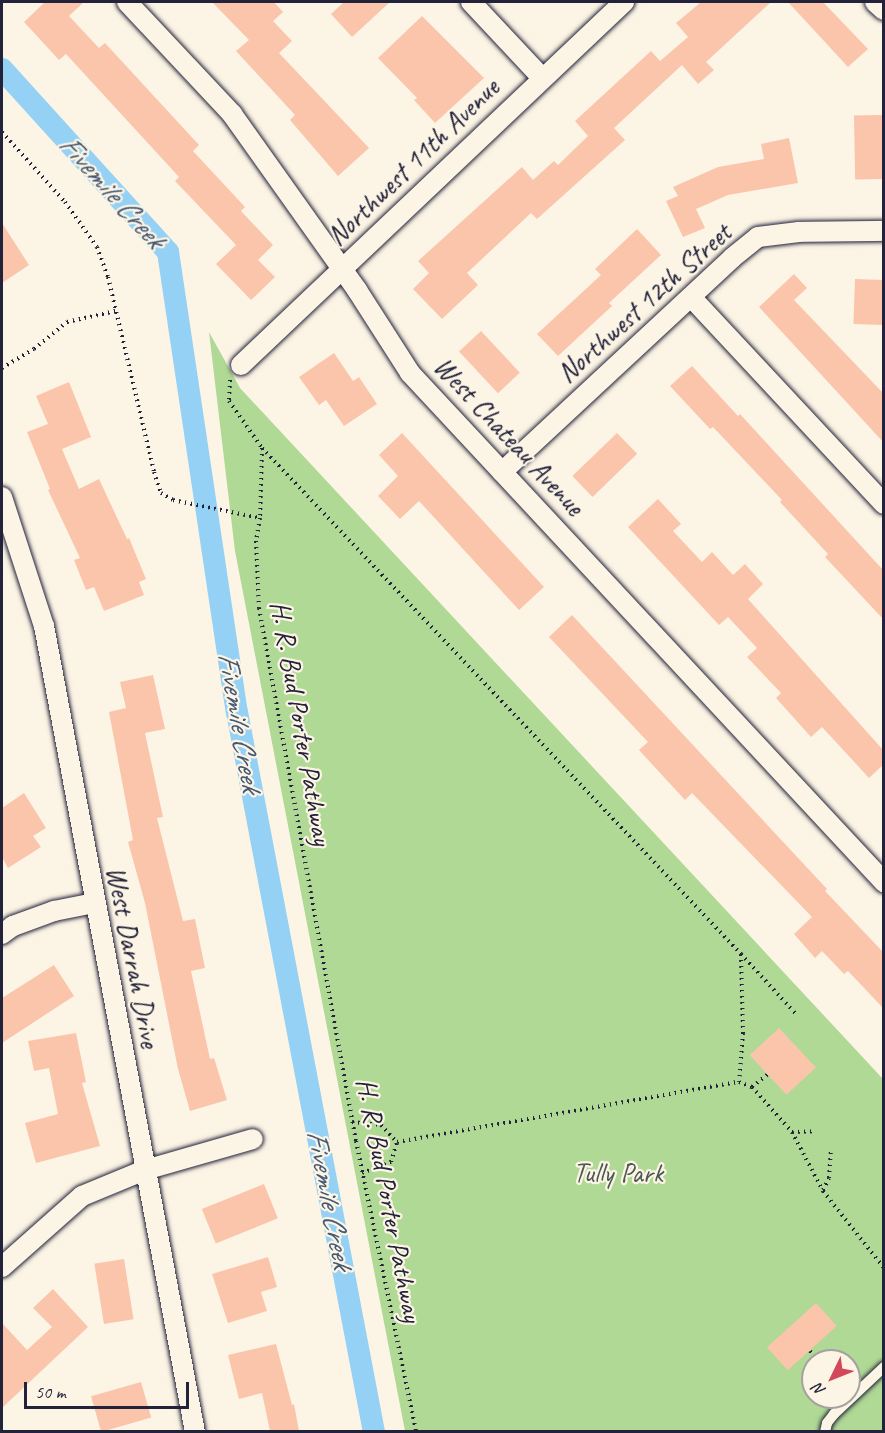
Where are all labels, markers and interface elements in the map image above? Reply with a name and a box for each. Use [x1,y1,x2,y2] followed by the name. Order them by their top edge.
[320,71,506,253] street label: Northwest 11th Avenue
[51,127,173,255] water label: Fivemile Creek
[550,216,738,390] street label: Northwest 12th Street
[427,350,591,522] street label: West Chateau Avenue
[263,599,339,847] street label: H. R. Bud Porter Pathway
[210,649,270,795] water label: Fivemile Creek
[99,863,167,1051] street label: West Darrah Drive
[349,1076,429,1324] street label: H. R. Bud Porter Pathway
[299,1126,361,1272] water label: Fivemile Creek
[572,1156,664,1190] park label: Tully Park
[801,1349,861,1409] north arrow
[27,1370,192,1408] scale bar
[809,1379,830,1400] text: N
[35,1381,66,1403] text: 50 m

